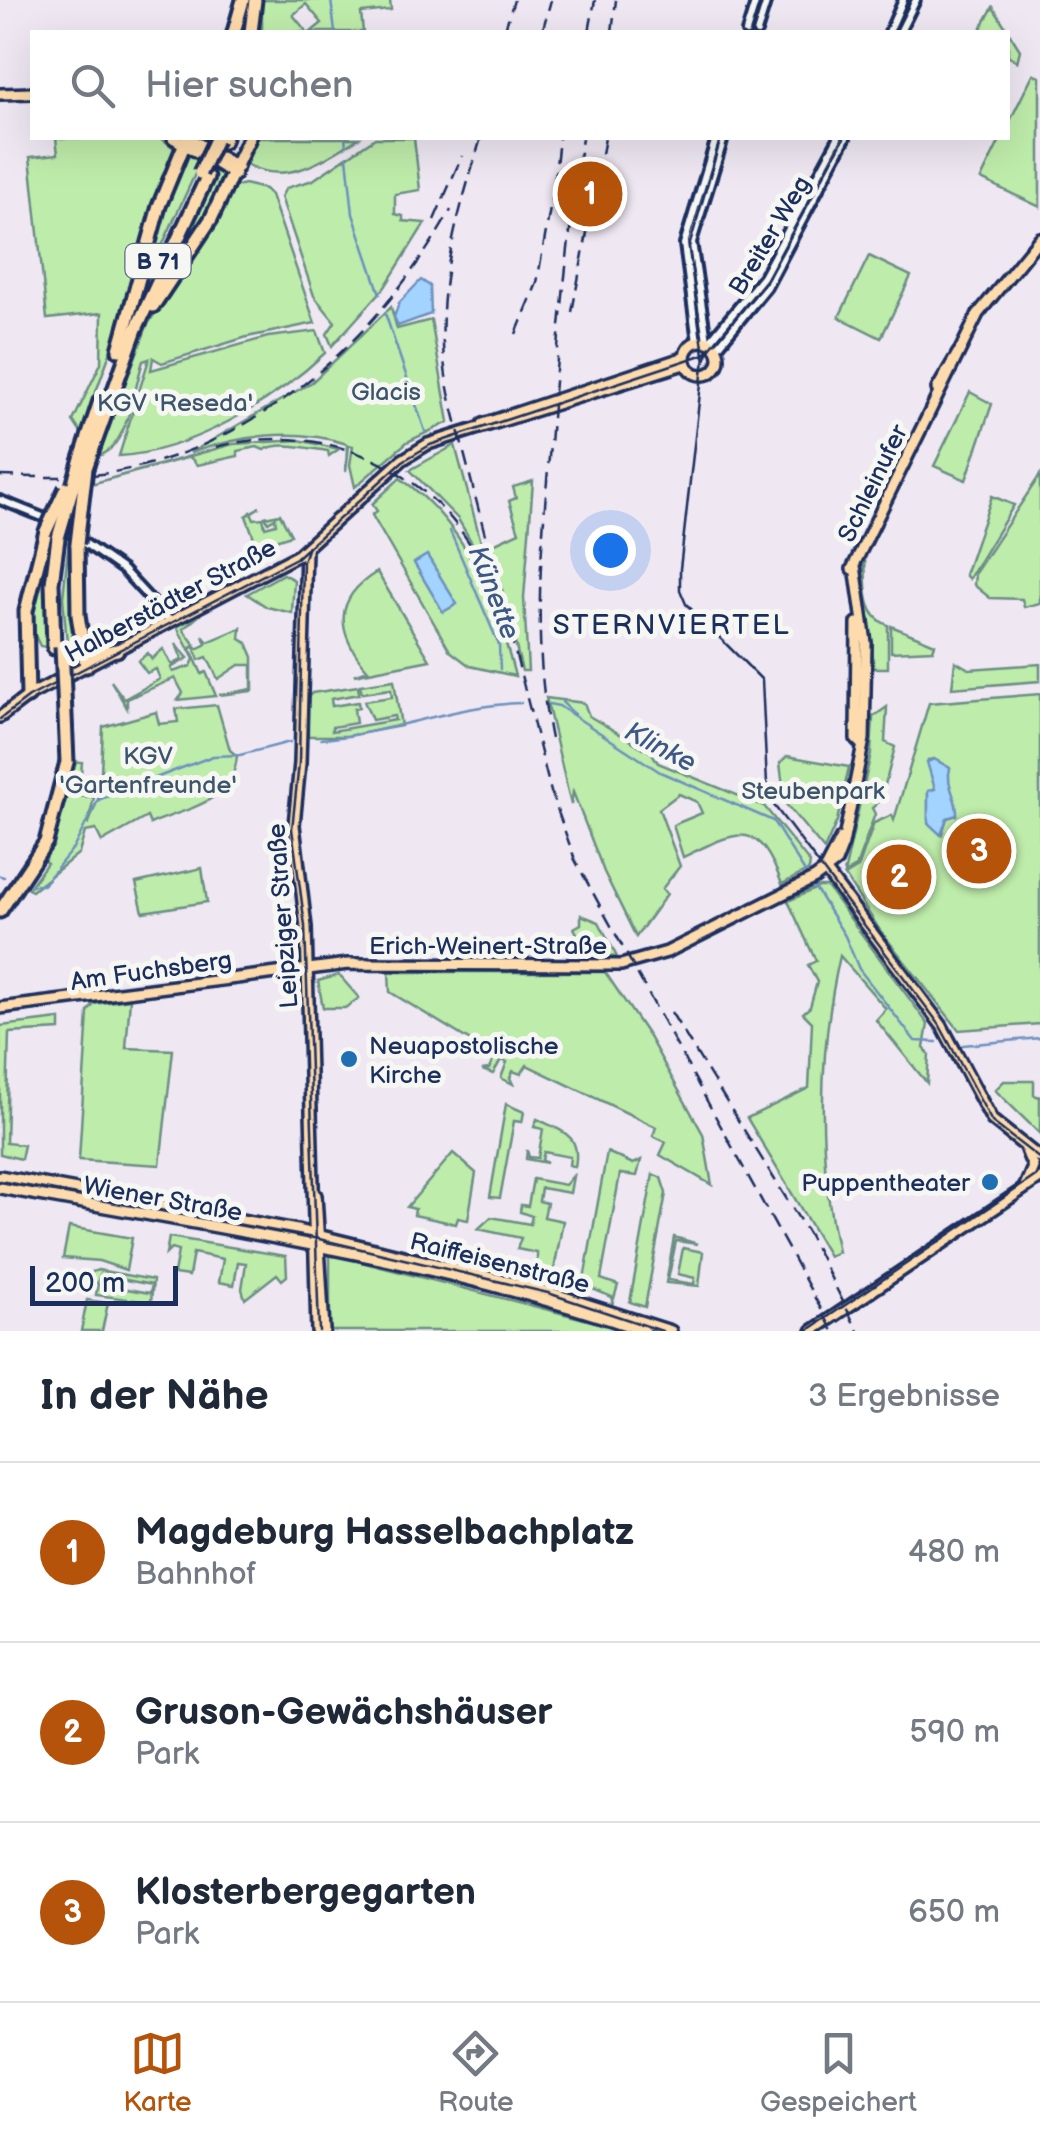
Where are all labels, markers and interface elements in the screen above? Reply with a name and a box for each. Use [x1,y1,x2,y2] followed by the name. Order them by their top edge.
[30,30,1010,140] search box
[65,58,120,113] icon: search
[145,63,353,108] text: Hier suchen
[558,156,622,232] pin: 1
[723,171,818,301] street label: Breiter Weg
[126,244,190,278] road number: B 71
[351,377,421,408] park label: Glacis
[97,388,253,419] park label: KGV 'Reseda'
[832,419,916,547] street label: Schleinufer
[585,525,636,576] your location
[60,532,282,670] street label: Halberstädter Straße
[461,541,527,644] water label: Künette
[553,609,791,642] district label: STERNVIERTEL
[619,715,702,780] water label: Klinke
[59,741,237,801] park label: KGV 'Gartenfreunde'
[741,776,886,807] park label: Steubenpark
[946,814,1012,888] pin: 3
[262,822,305,1009] street label: Leipziger Straße
[866,840,932,914] pin: 2
[369,931,607,962] street label: Erich-Weinert-Straße
[69,945,234,998] street label: Am Fuchsberg
[369,1031,559,1091] place label: Neuapostolische Kirche
[338,1048,360,1070] marker: Neuapostolische Kirche
[801,1168,971,1199] place label: Puppentheater
[81,1170,245,1229] street label: Wiener Straße
[979,1171,1001,1193] marker: Puppentheater
[407,1226,593,1301] street label: Raiffeisenstraße
[30,1261,178,1306] scale bar
[45,1267,125,1300] text: 200 m
[40,1371,269,1422] text: In der Nähe
[808,1377,1000,1416] text: 3 Ergebnisse
[135,1510,634,1555] text: Magdeburg Hasselbachplatz
[66,1533,79,1572] text: 1
[908,1533,1000,1572] text: 480 m
[135,1555,256,1594] text: Bahnhof
[135,1690,552,1735] text: Gruson-Gewächshäuser
[63,1713,82,1752] text: 2
[909,1713,1000,1752] text: 590 m
[135,1735,199,1774] text: Park
[135,1870,476,1915] text: Klosterbergegarten
[63,1893,82,1932] text: 3
[908,1893,1000,1932] text: 650 m
[135,1915,199,1954] text: Park
[123,2026,192,2119] tab: Karte
[438,2026,514,2119] tab: Route
[760,2026,917,2119] tab: Gespeichert

